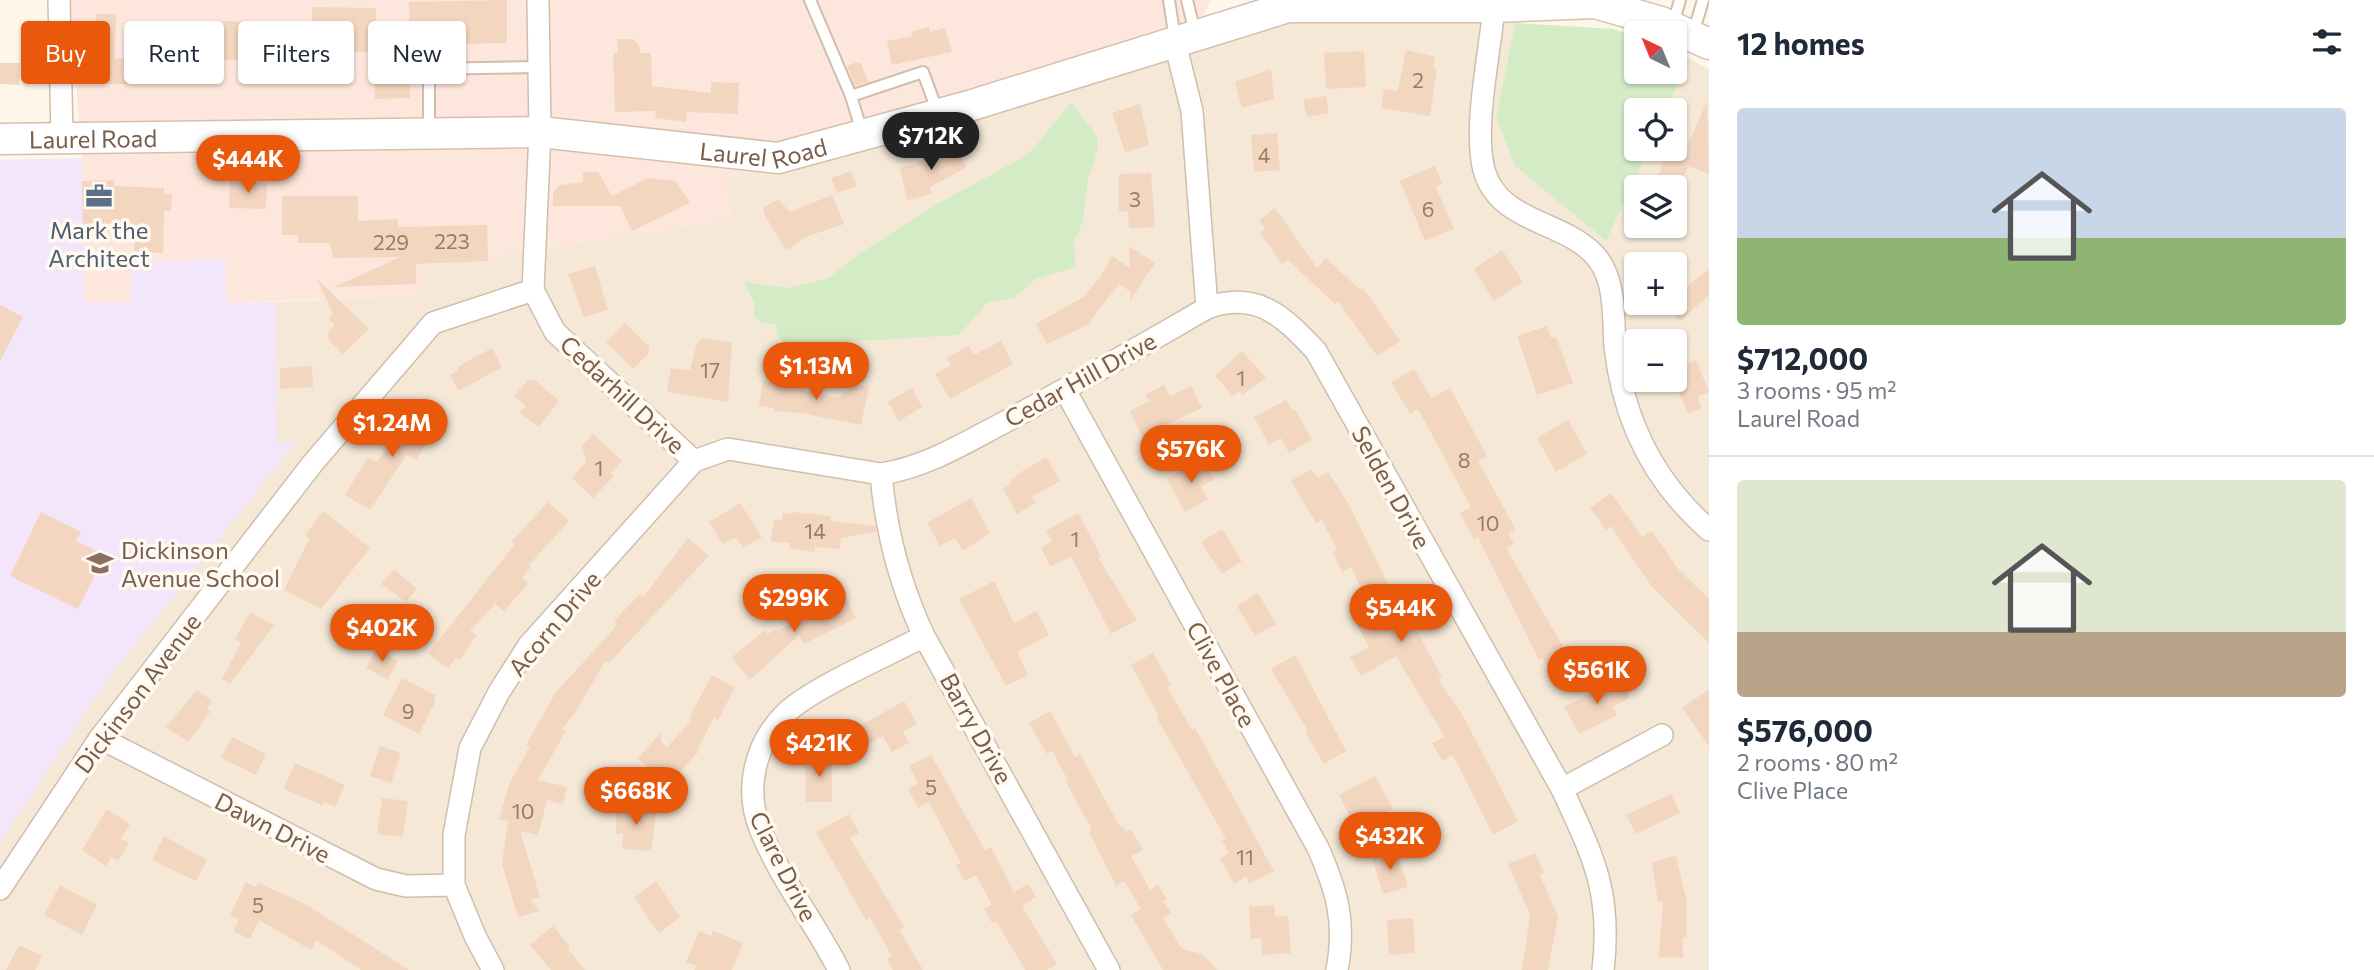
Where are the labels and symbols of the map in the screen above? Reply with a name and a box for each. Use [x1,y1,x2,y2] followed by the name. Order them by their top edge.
[1624,21,1687,84] north arrow
[1412,67,1424,92] house number: 2
[882,113,980,172] pin: $712K
[29,122,157,153] street label: Laurel Road
[698,131,830,174] street label: Laurel Road
[199,136,297,195] pin: $444K
[1258,142,1271,167] house number: 4
[84,181,114,211] office icon: Mark the Architect
[1129,186,1141,211] house number: 3
[1422,196,1434,221] house number: 6
[48,215,150,272] place label: Mark the Architect
[434,228,470,253] house number: 223
[373,229,409,254] house number: 229
[999,325,1161,433] street label: Cedar Hill Drive
[555,329,691,459] street label: Cedarhill Drive
[759,342,873,402] pin: $1.13M
[700,357,720,382] house number: 17
[1237,365,1245,390] house number: 1
[335,400,449,459] pin: $1.24M
[1346,421,1438,553] street label: Selden Drive
[1142,426,1240,485] pin: $576K
[1458,447,1470,472] house number: 8
[595,455,603,480] house number: 1
[1477,510,1499,535] house number: 10
[804,518,826,543] house number: 14
[1071,526,1079,551] house number: 1
[121,535,280,592] place label: Dickinson Avenue School
[85,548,115,578] school or university icon: Dickinson Avenue School
[502,565,606,681] street label: Acorn Drive
[745,574,843,634] pin: $299K
[1352,584,1450,644] pin: $544K
[333,604,431,664] pin: $402K
[68,607,206,779] street label: Dickinson Avenue
[1181,616,1263,732] street label: Clive Place
[1548,646,1646,706] pin: $561K
[935,668,1019,788] street label: Barry Drive
[402,698,414,723] house number: 9
[770,720,868,779] pin: $421K
[587,768,685,827] pin: $668K
[925,774,937,799] house number: 5
[211,786,335,868] street label: Dawn Drive
[512,798,534,823] house number: 10
[744,806,824,926] street label: Clare Drive
[1341,812,1439,872] pin: $432K
[1236,844,1254,869] house number: 11
[252,892,264,917] house number: 5

